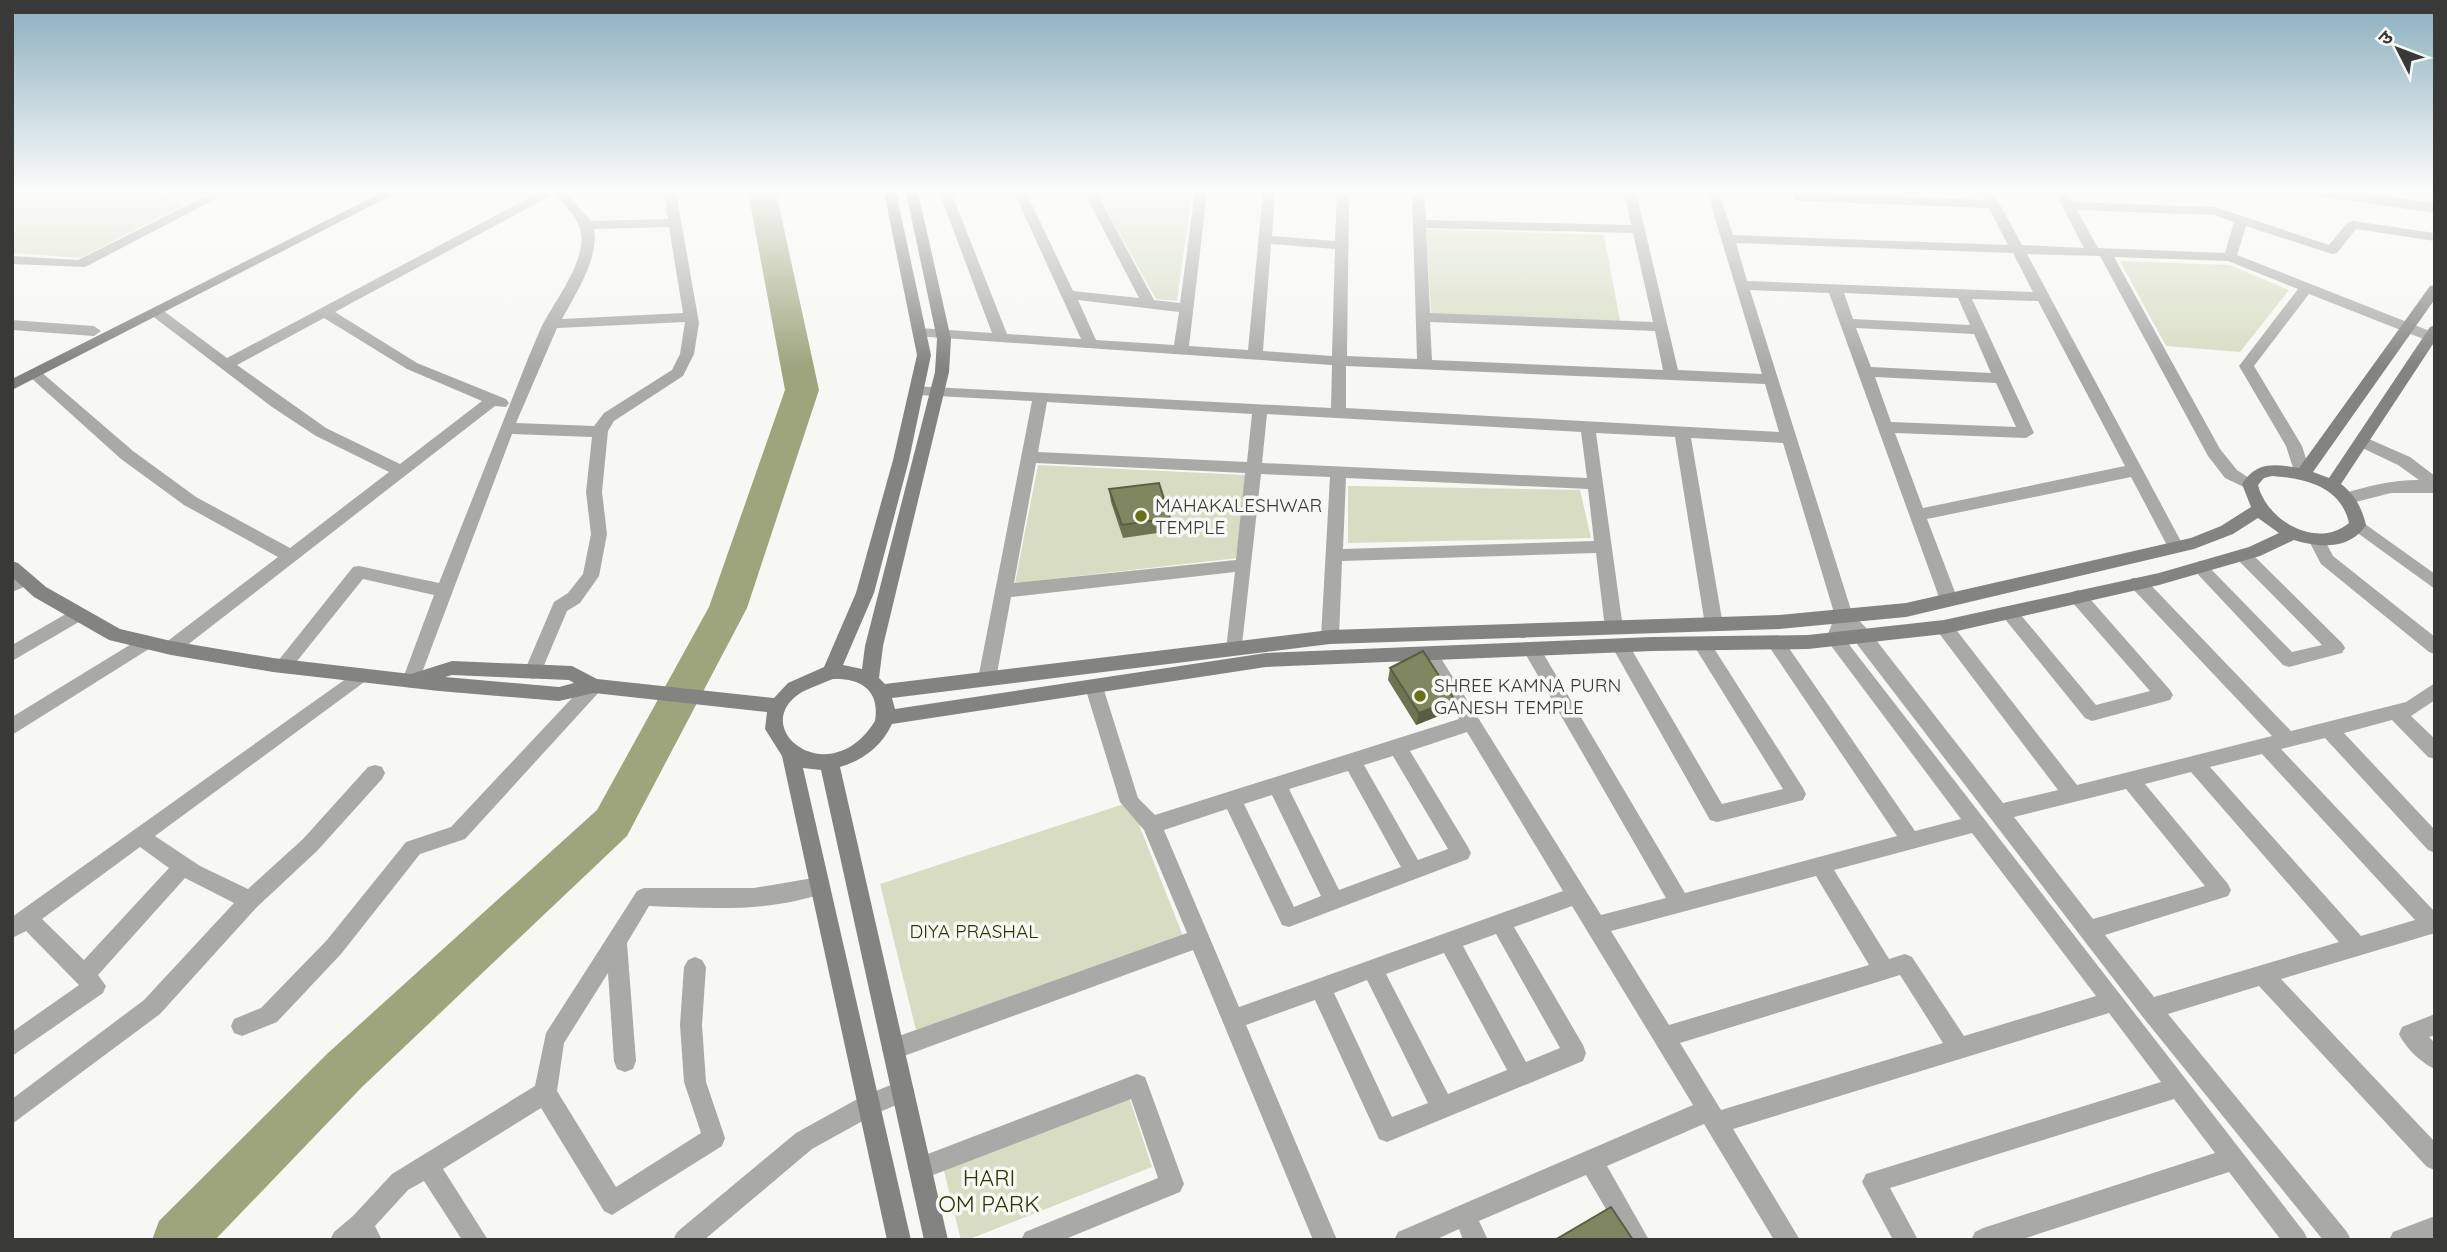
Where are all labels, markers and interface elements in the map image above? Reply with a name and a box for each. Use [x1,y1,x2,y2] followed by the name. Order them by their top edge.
[2363,14,2433,84] north arrow
[2373,25,2399,50] text: उ
[1155,493,1322,539] place label: MAHAKALESHWAR TEMPLE
[1133,508,1149,524] marker: MAHAKALESHWAR TEMPLE
[1434,673,1621,719] place label: SHREE KAMNA PURN GANESH TEMPLE
[1412,688,1428,704] marker: SHREE KAMNA PURN GANESH TEMPLE
[910,919,1038,943] park label: DIYA PRASHAL
[938,1163,1040,1218] park label: HARI OM PARK

